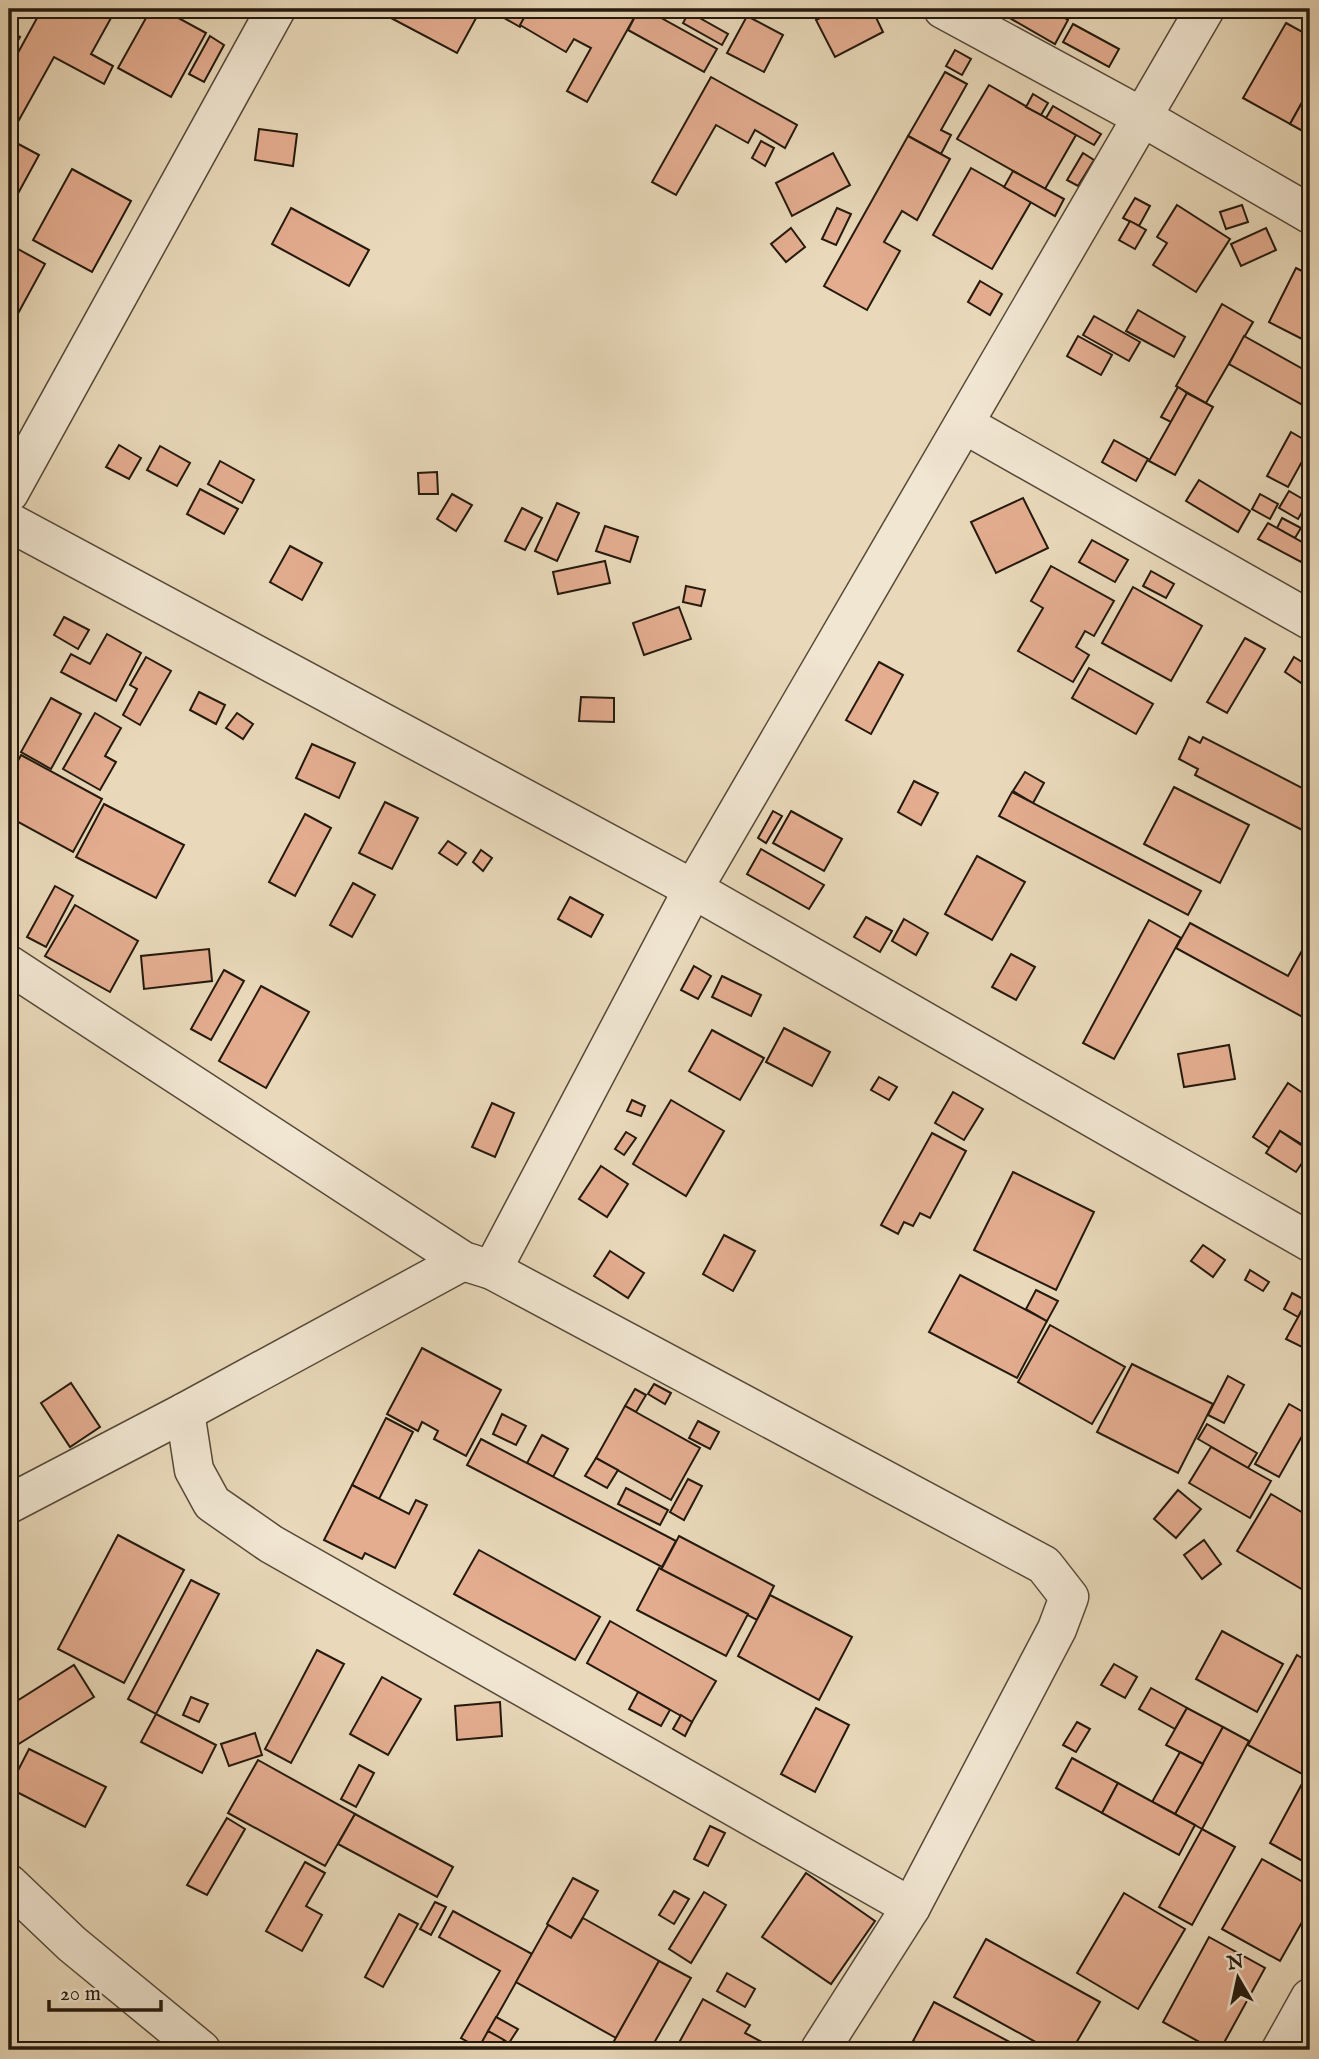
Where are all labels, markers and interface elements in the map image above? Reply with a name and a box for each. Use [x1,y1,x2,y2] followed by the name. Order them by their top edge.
[1204,1944,1274,2014] north arrow
[1225,1950,1246,1976] text: N
[49,1968,161,2012] scale bar
[60,1981,101,2008] text: 20 m

